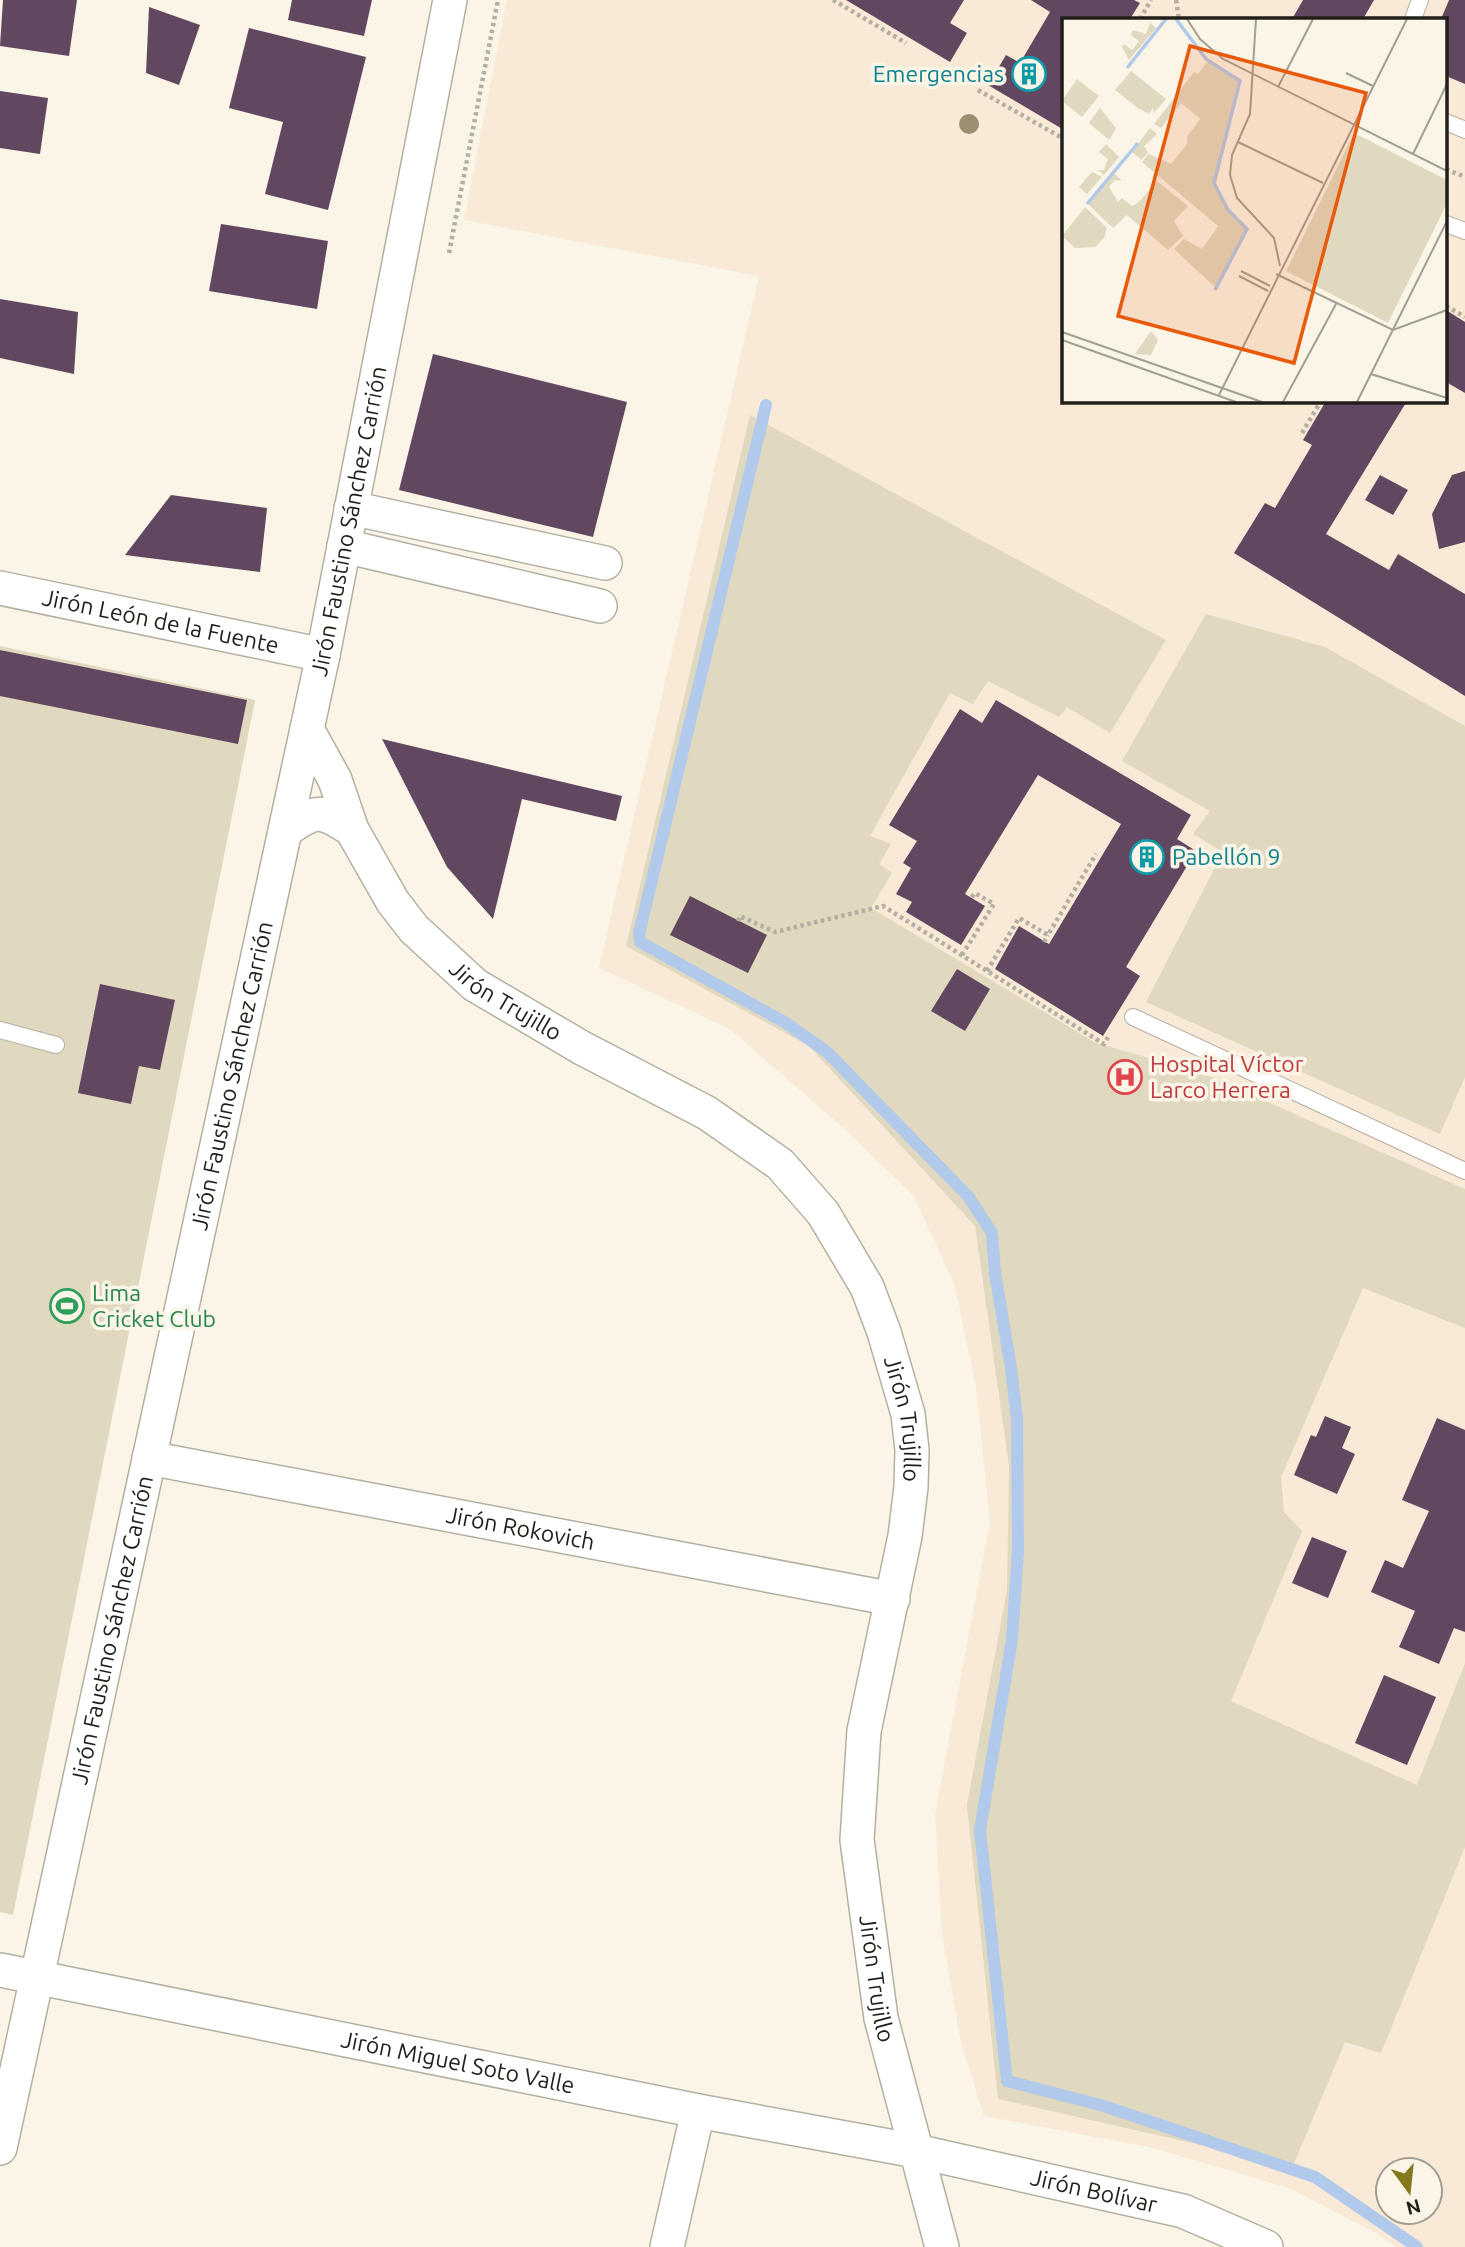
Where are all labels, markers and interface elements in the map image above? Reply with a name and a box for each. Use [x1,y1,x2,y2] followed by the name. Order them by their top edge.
[1062,18,1448,402] inset map
[1010,55,1048,93] building icon: Emergencias
[873,61,1004,86] place label: Emergencias
[306,364,391,678] street label: Jirón Faustino Sánchez Carrión
[40,584,281,658] street label: Jirón León de la Fuente
[1128,838,1166,876] building icon: Pabellón 9
[1172,844,1280,869] place label: Pabellón 9
[186,919,277,1232] street label: Jirón Faustino Sánchez Carrión
[445,955,566,1045] street label: Jirón Trujillo
[1150,1051,1304,1102] place label: Hospital Víctor Larco Herrera
[1106,1058,1144,1096] hospital icon: Hospital Víctor Larco Herrera
[92,1280,216,1331] place label: Lima Cricket Club
[48,1287,86,1325] sports icon: Lima Cricket Club
[880,1353,925,1482] street label: Jirón Trujillo
[66,1473,157,1787] street label: Jirón Faustino Sánchez Carrión
[444,1502,597,1554] street label: Jirón Rokovich
[855,1914,900,2045] street label: Jirón Trujillo
[339,2026,577,2098] street label: Jirón Miguel Soto Valle
[1374,2156,1444,2226] north arrow
[1028,2164,1160,2217] street label: Jirón Bolívar
[1404,2195,1423,2220] text: N

